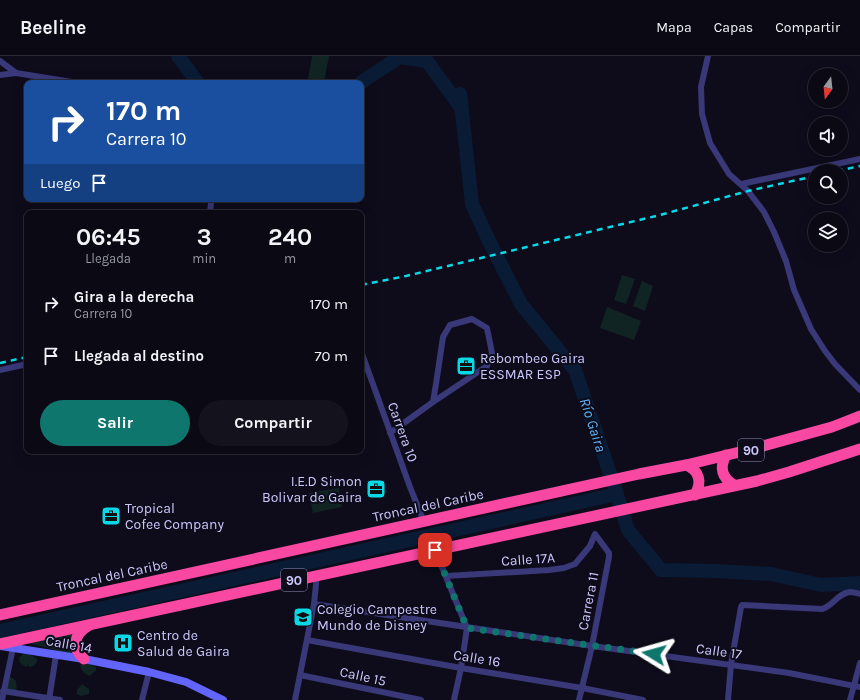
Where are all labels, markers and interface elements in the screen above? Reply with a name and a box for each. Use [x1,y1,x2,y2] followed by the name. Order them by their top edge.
[20,17,86,39] text: Beeline
[656,19,692,36] text: Mapa
[714,19,753,36] text: Capas
[775,19,840,36] text: Compartir
[808,68,848,108] north arrow
[808,68,848,252] map controls
[106,94,181,127] text: 170 m
[40,96,92,148] icon: right
[808,116,848,156] button: sound
[106,128,187,150] text: Carrera 10
[808,164,848,204] button: search
[88,172,110,194] icon: arrive
[40,174,80,192] text: Luego
[808,212,848,252] button: layers
[76,223,140,251] text: 06:45
[197,223,212,251] text: 3
[268,223,312,251] text: 240
[85,251,131,266] text: Llegada
[192,251,216,266] text: min
[284,251,296,266] text: m
[74,288,194,306] text: Gira a la derecha
[40,293,62,315] icon: right
[310,295,348,313] text: 170 m
[74,306,132,321] text: Carrera 10
[40,345,62,367] icon: arrive
[74,347,204,365] text: Llegada al destino
[314,347,348,365] text: 70 m
[480,350,585,383] place label: Rebombeo Gaira ESSMAR ESP
[455,355,477,377] office icon: Rebombeo Gaira ESSMAR ESP
[576,396,610,454] water label: Río Gaira
[40,400,190,446] button: Salir
[198,400,348,446] button: Compartir
[384,400,421,465] street label: Carrera 10
[738,439,764,461] road number: 90
[262,473,362,506] place label: I.E.D Simon Bolivar de Gaira
[365,478,387,500] office icon: I.E.D Simon Bolivar de Gaira
[371,485,485,526] street label: Troncal del Caribe
[125,500,224,533] place label: Tropical Cofee Company
[100,505,122,527] office icon: Tropical Cofee Company
[418,533,452,567] pin
[424,539,446,561] icon: arrive
[501,549,556,570] street label: Calle 17A
[55,555,169,596] street label: Troncal del Caribe
[281,569,307,591] road number: 90
[575,571,602,632] street label: Carrera 11
[317,601,437,634] place label: Colegio Campestre Mundo de Disney
[292,606,314,628] school or university icon: Colegio Campestre Mundo de Disney
[137,627,230,660] place label: Centro de Salud de Gaira
[44,632,94,657] street label: Calle 14
[112,632,134,654] hospital icon: Centro de Salud de Gaira
[633,633,675,675] position arrow
[695,640,743,663] street label: Calle 17
[452,646,502,671] street label: Calle 16
[338,663,388,690] street label: Calle 15

